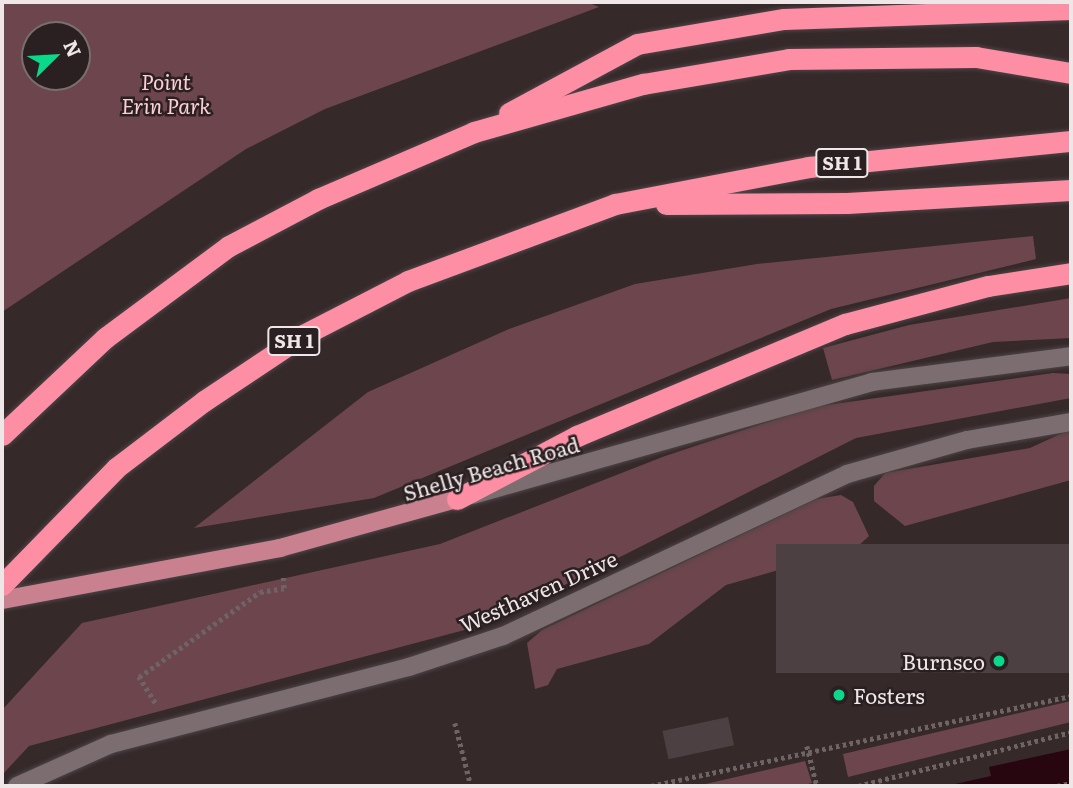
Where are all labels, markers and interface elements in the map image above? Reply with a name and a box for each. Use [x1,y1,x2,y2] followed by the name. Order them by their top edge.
[21,21,91,91] north arrow
[57,35,89,61] text: N
[121,68,211,118] park label: Point Erin Park
[814,148,870,178] road number: SH 1
[266,326,322,356] road number: SH 1
[400,431,582,505] street label: Shelly Beach Road
[455,545,621,637] street label: Westhaven Drive
[902,648,985,674] place label: Burnsco
[991,653,1007,669] marker: Burnsco
[853,682,925,708] place label: Fosters
[831,687,847,703] marker: Fosters

